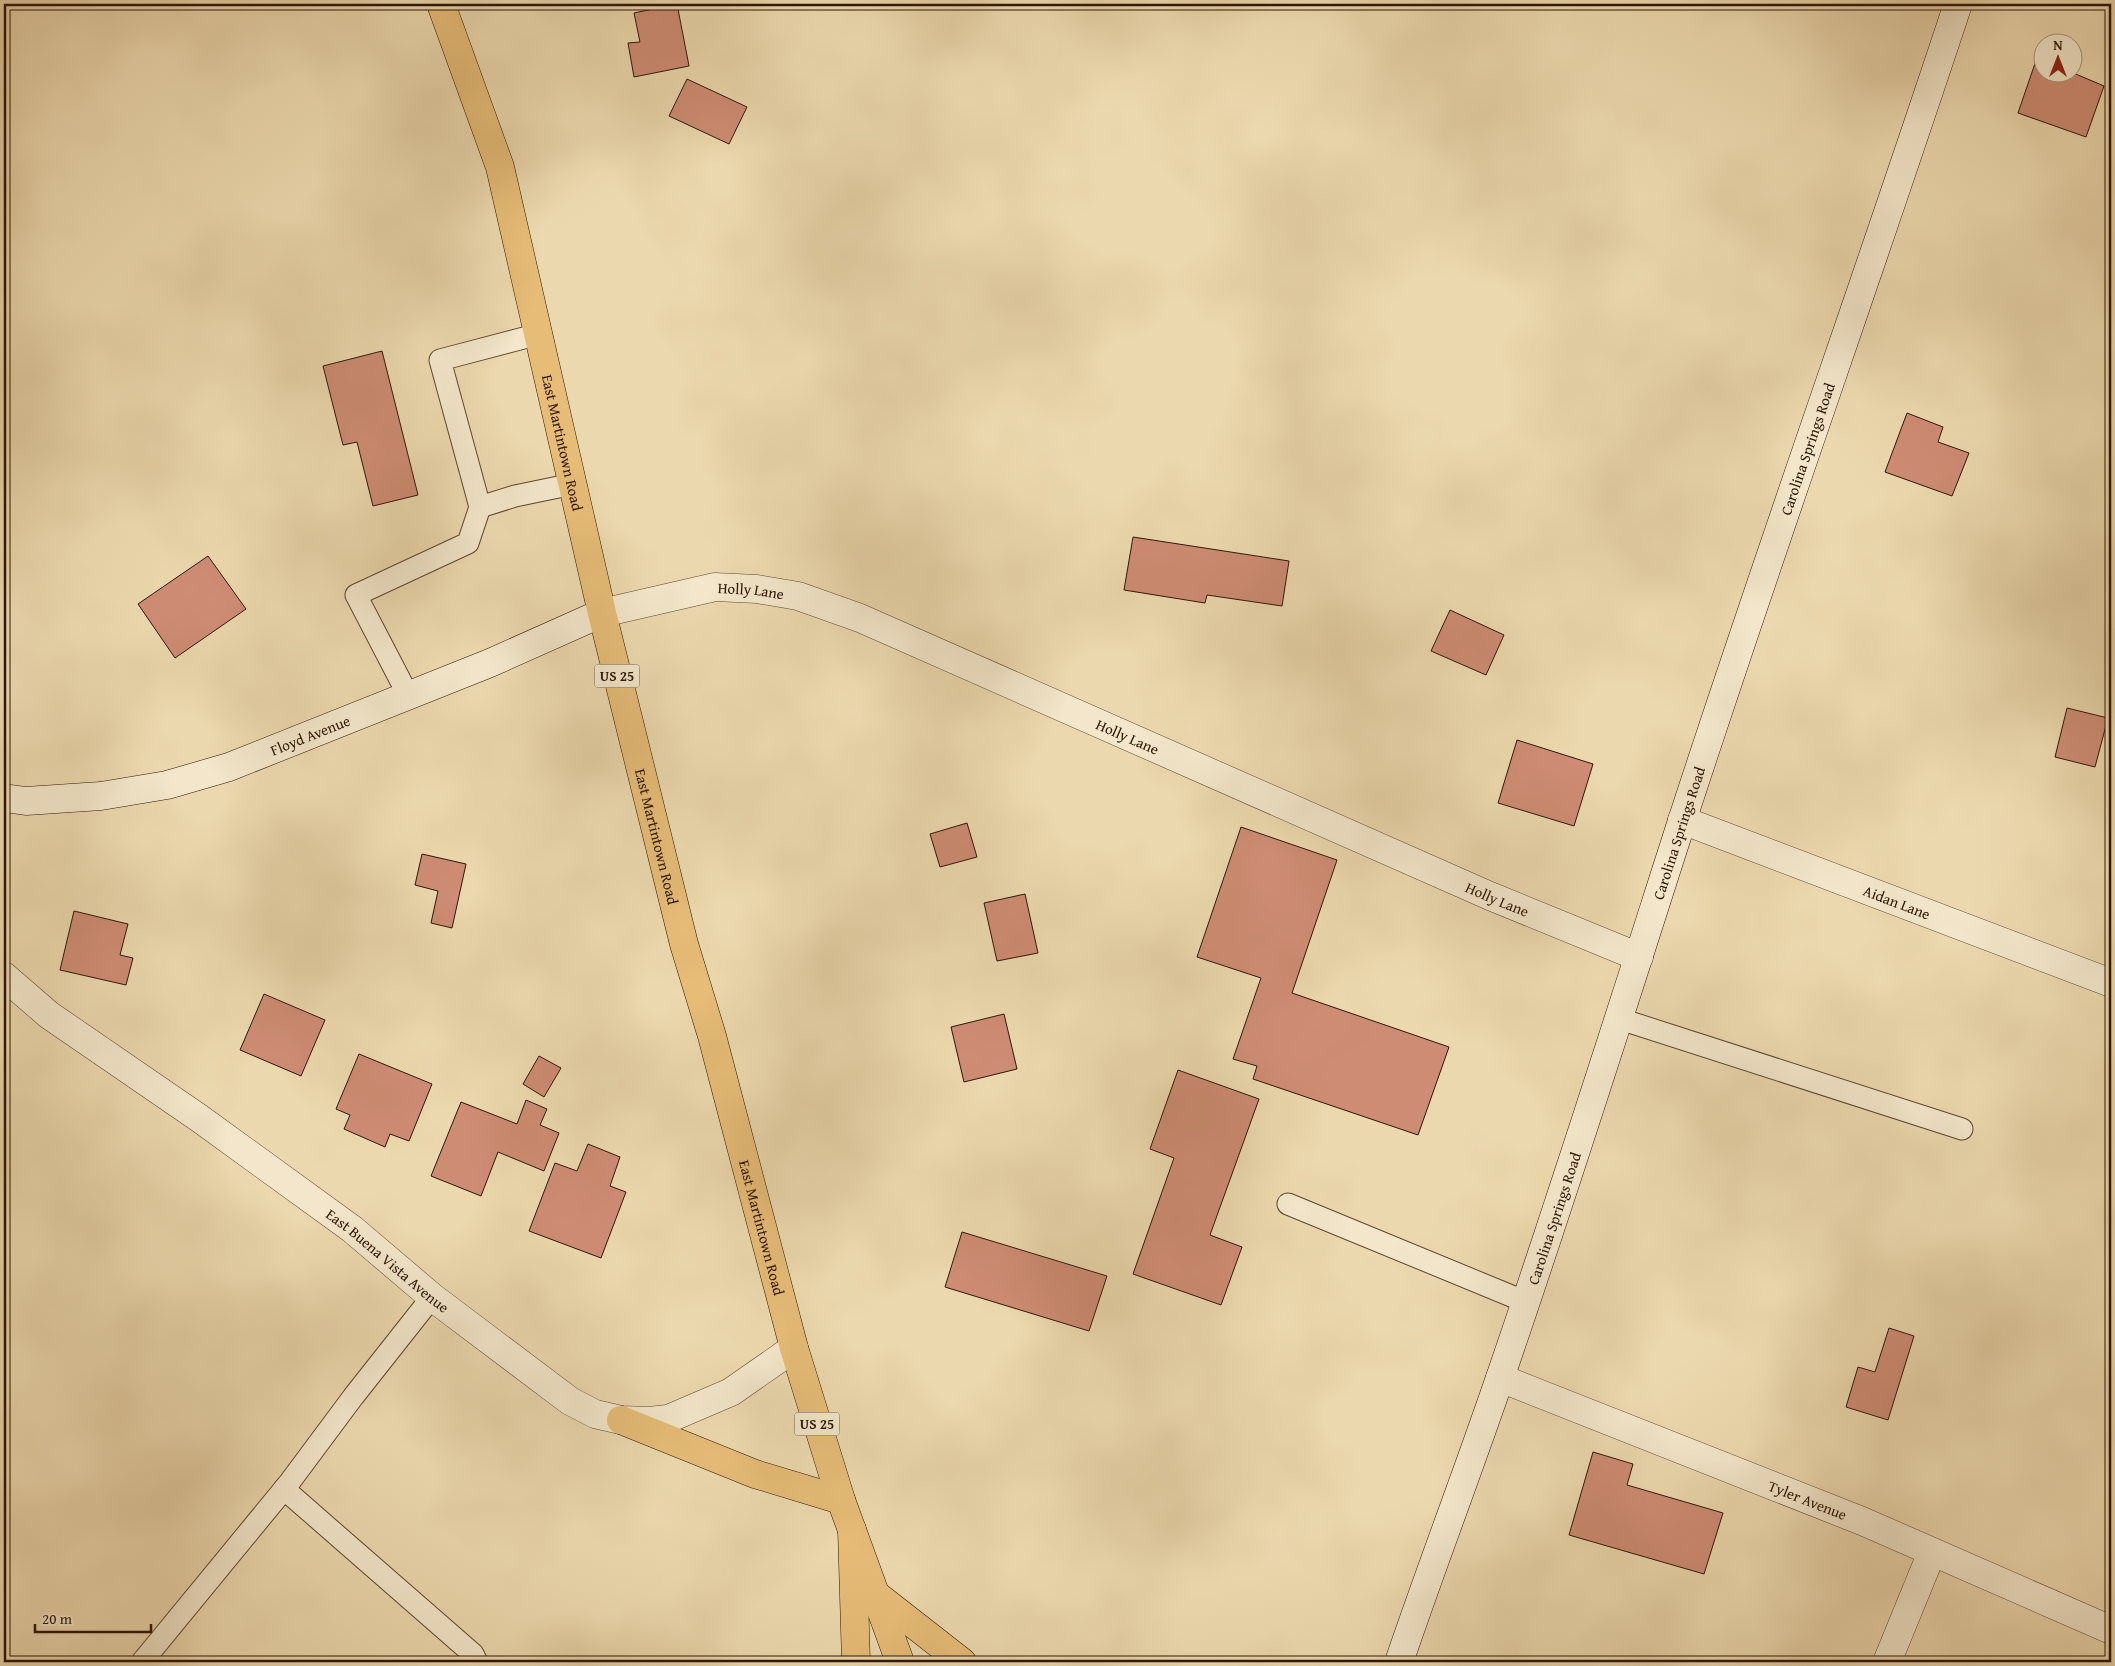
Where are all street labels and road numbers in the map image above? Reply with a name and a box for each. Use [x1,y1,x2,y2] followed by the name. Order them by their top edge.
[537,372,589,513] street label: East Martintown Road
[1775,380,1839,518] street label: Carolina Springs Road
[717,577,786,604] street label: Holly Lane
[594,664,640,688] road number: US 25
[267,709,353,760] street label: Floyd Avenue
[1093,713,1162,759] street label: Holly Lane
[1647,764,1710,902] street label: Carolina Springs Road
[630,766,684,907] street label: East Martintown Road
[1463,876,1532,921] street label: Holly Lane
[1861,879,1933,924] street label: Aidan Lane
[1522,1149,1585,1287] street label: Carolina Springs Road
[734,1157,790,1298] street label: East Martintown Road
[322,1203,454,1317] street label: East Buena Vista Avenue
[794,1412,840,1436] road number: US 25
[1765,1475,1850,1525] street label: Tyler Avenue

